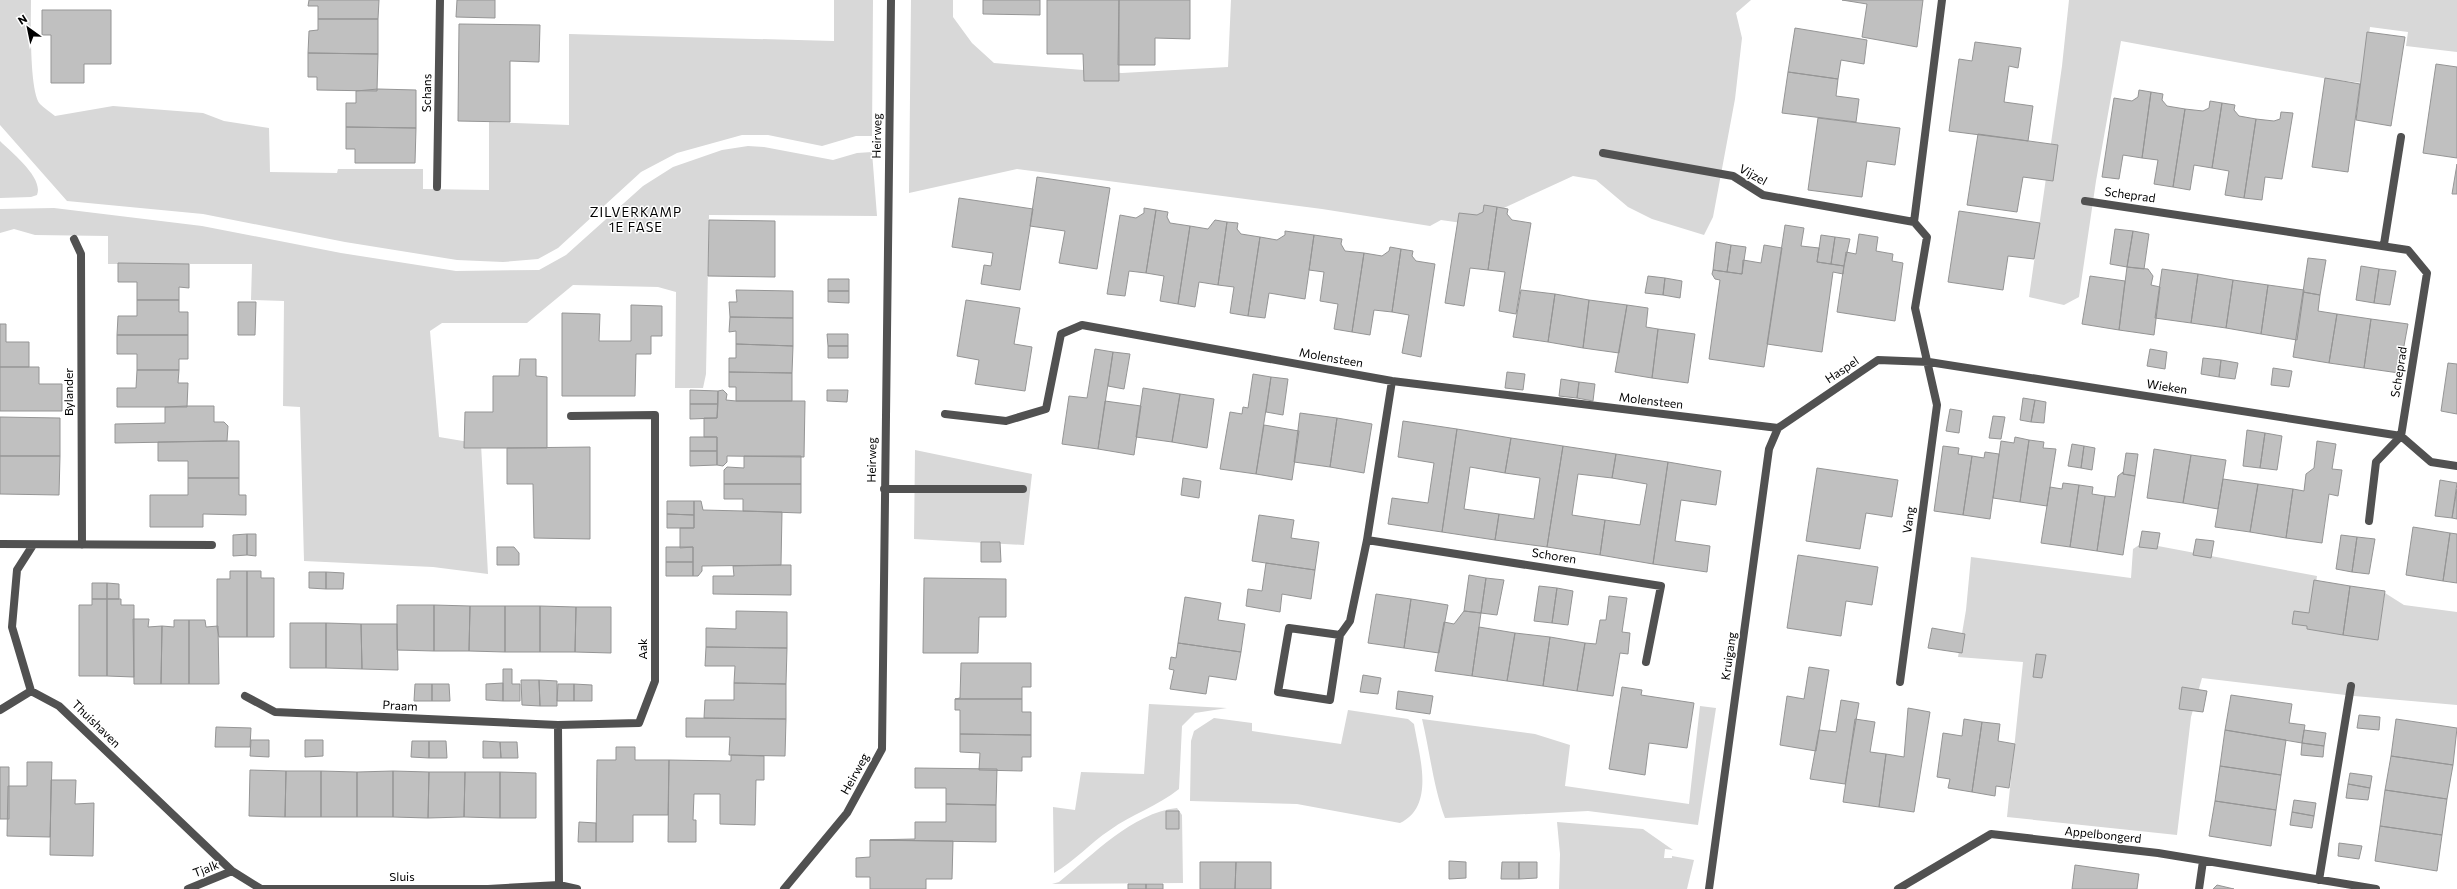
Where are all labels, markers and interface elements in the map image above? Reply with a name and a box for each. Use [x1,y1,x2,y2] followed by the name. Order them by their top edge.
[8,8,48,48] north arrow
[15,11,29,27] text: N
[419,74,433,112] street label: Schans
[869,113,883,159] street label: Heirweg
[1737,161,1770,187] street label: Vijzel
[2104,184,2157,205] street label: Scheprad
[590,204,682,235] district label: ZILVERKAMP 1E FASE
[1298,345,1364,370] street label: Molensteen
[2387,345,2409,398] street label: Scheprad
[1822,353,1861,385] street label: Haspel
[61,368,75,416] street label: Bylander
[2146,376,2189,396] street label: Wieken
[1618,389,1684,411] street label: Molensteen
[864,437,878,483] street label: Heirweg
[1899,505,1917,534] street label: Vang
[1531,545,1577,565] street label: Schoren
[1718,630,1738,681] street label: Kruigang
[635,638,649,659] street label: Aak
[70,697,124,750] street label: Thuishaven
[382,697,418,713] street label: Praam
[837,750,871,797] street label: Heirweg
[2064,823,2142,845] street label: Appelbongerd
[191,857,221,879] street label: Tjalk
[389,869,415,883] street label: Sluis

